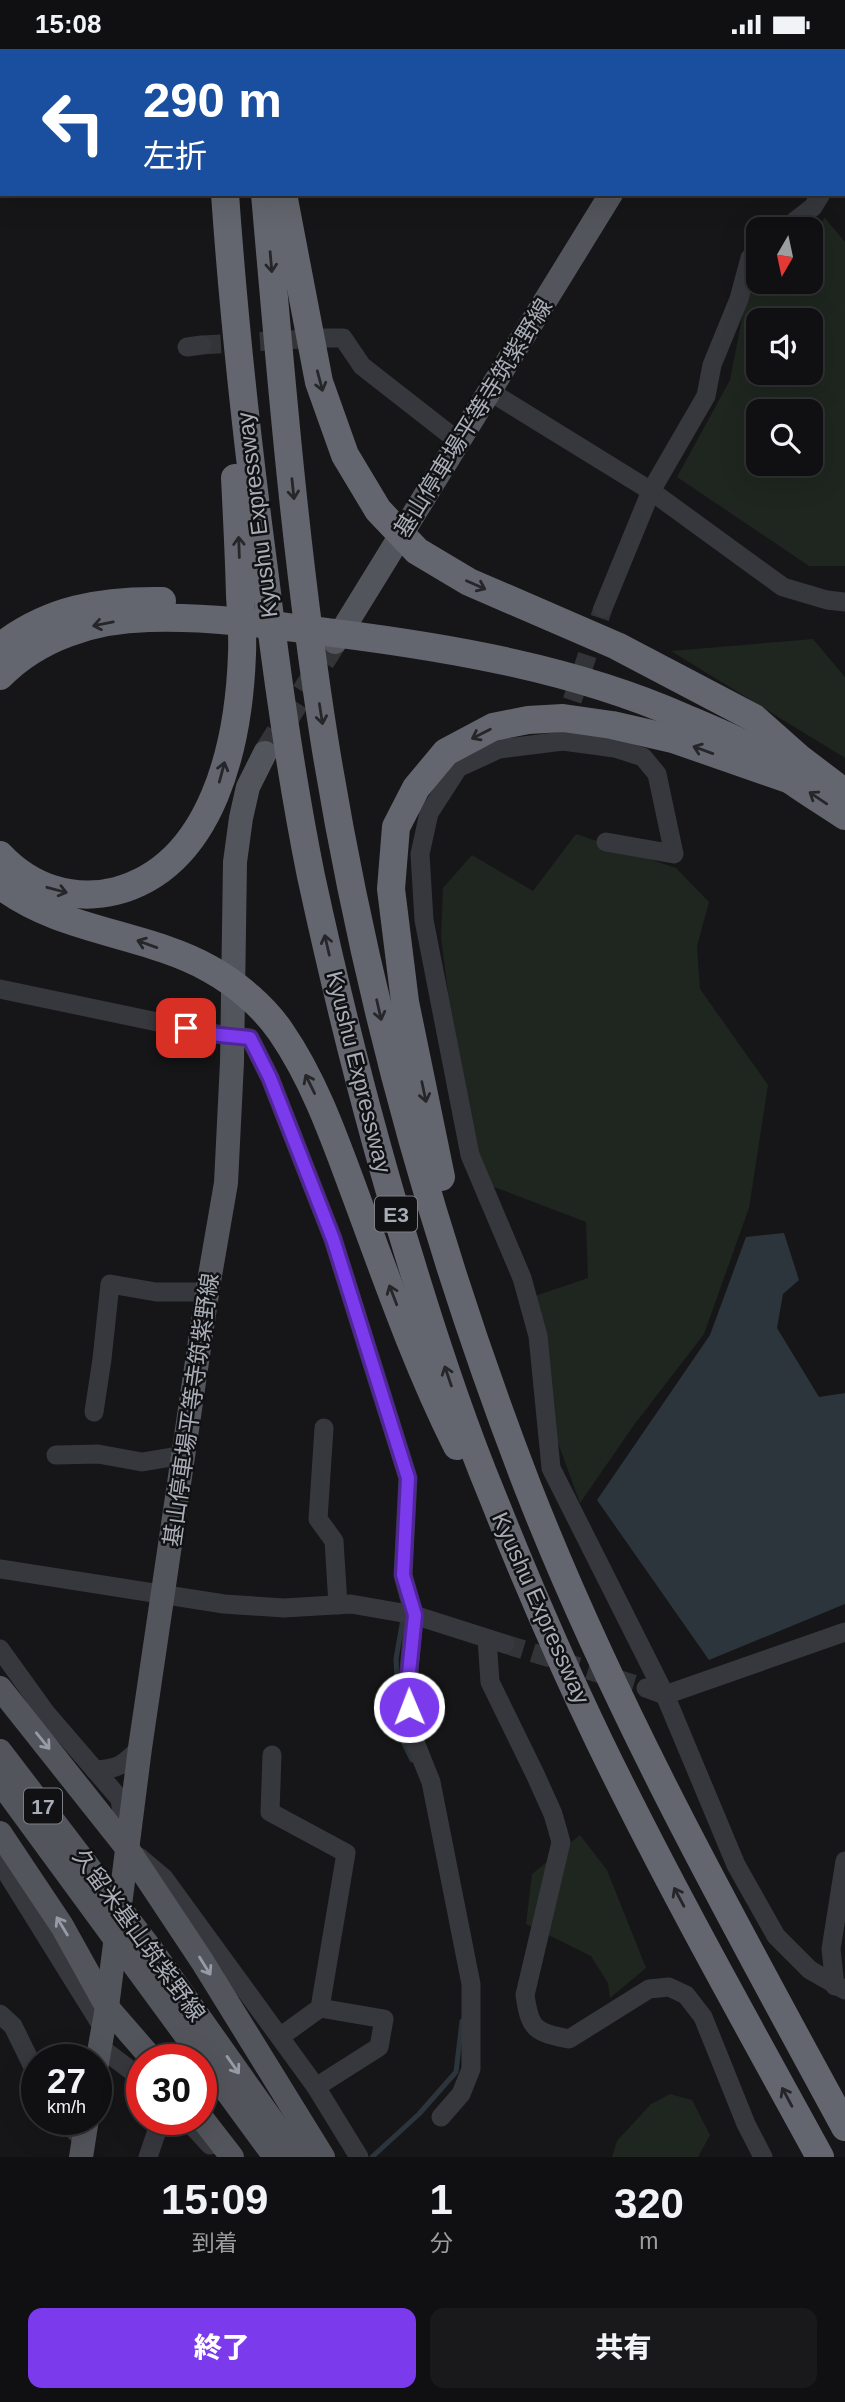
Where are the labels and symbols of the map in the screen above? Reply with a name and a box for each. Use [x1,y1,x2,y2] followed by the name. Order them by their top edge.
[746,217,822,294] north arrow
[265,250,278,273] one-way arrow
[389,294,557,542] street label: 基山停車場平等寺筑紫野線
[314,370,327,392] one-way arrow
[231,410,283,619] street label: Kyushu Expressway
[286,477,299,499] one-way arrow
[232,536,245,559] one-way arrow
[465,579,486,592] one-way arrow
[92,618,115,632] one-way arrow
[315,703,328,725] one-way arrow
[472,727,492,741] one-way arrow
[692,743,714,755] one-way arrow
[216,762,229,784] one-way arrow
[809,791,828,805] one-way arrow
[45,884,68,897] one-way arrow
[320,934,333,957] one-way arrow
[136,936,158,949] one-way arrow
[321,968,397,1176] street label: Kyushu Expressway
[156,998,216,1058] pin
[373,998,386,1021] one-way arrow
[302,1074,316,1095] one-way arrow
[417,1080,431,1103] one-way arrow
[375,1197,417,1231] road number: E3
[159,1272,223,1548] street label: 基山停車場平等寺筑紫野線
[386,1285,399,1307] one-way arrow
[441,1365,453,1387] one-way arrow
[487,1508,595,1708] street label: Kyushu Expressway
[372,1670,446,1744] position arrow
[36,1731,51,1749] one-way arrow
[24,1789,62,1823] road number: 17
[68,1844,210,2026] street label: 久留米基山筑紫野線
[672,1887,685,1908] one-way arrow
[54,1917,68,1937] one-way arrow
[198,1956,212,1976] one-way arrow
[126,2044,217,2135] speed limit sign: 30
[226,2055,240,2074] one-way arrow
[780,2087,793,2108] one-way arrow

